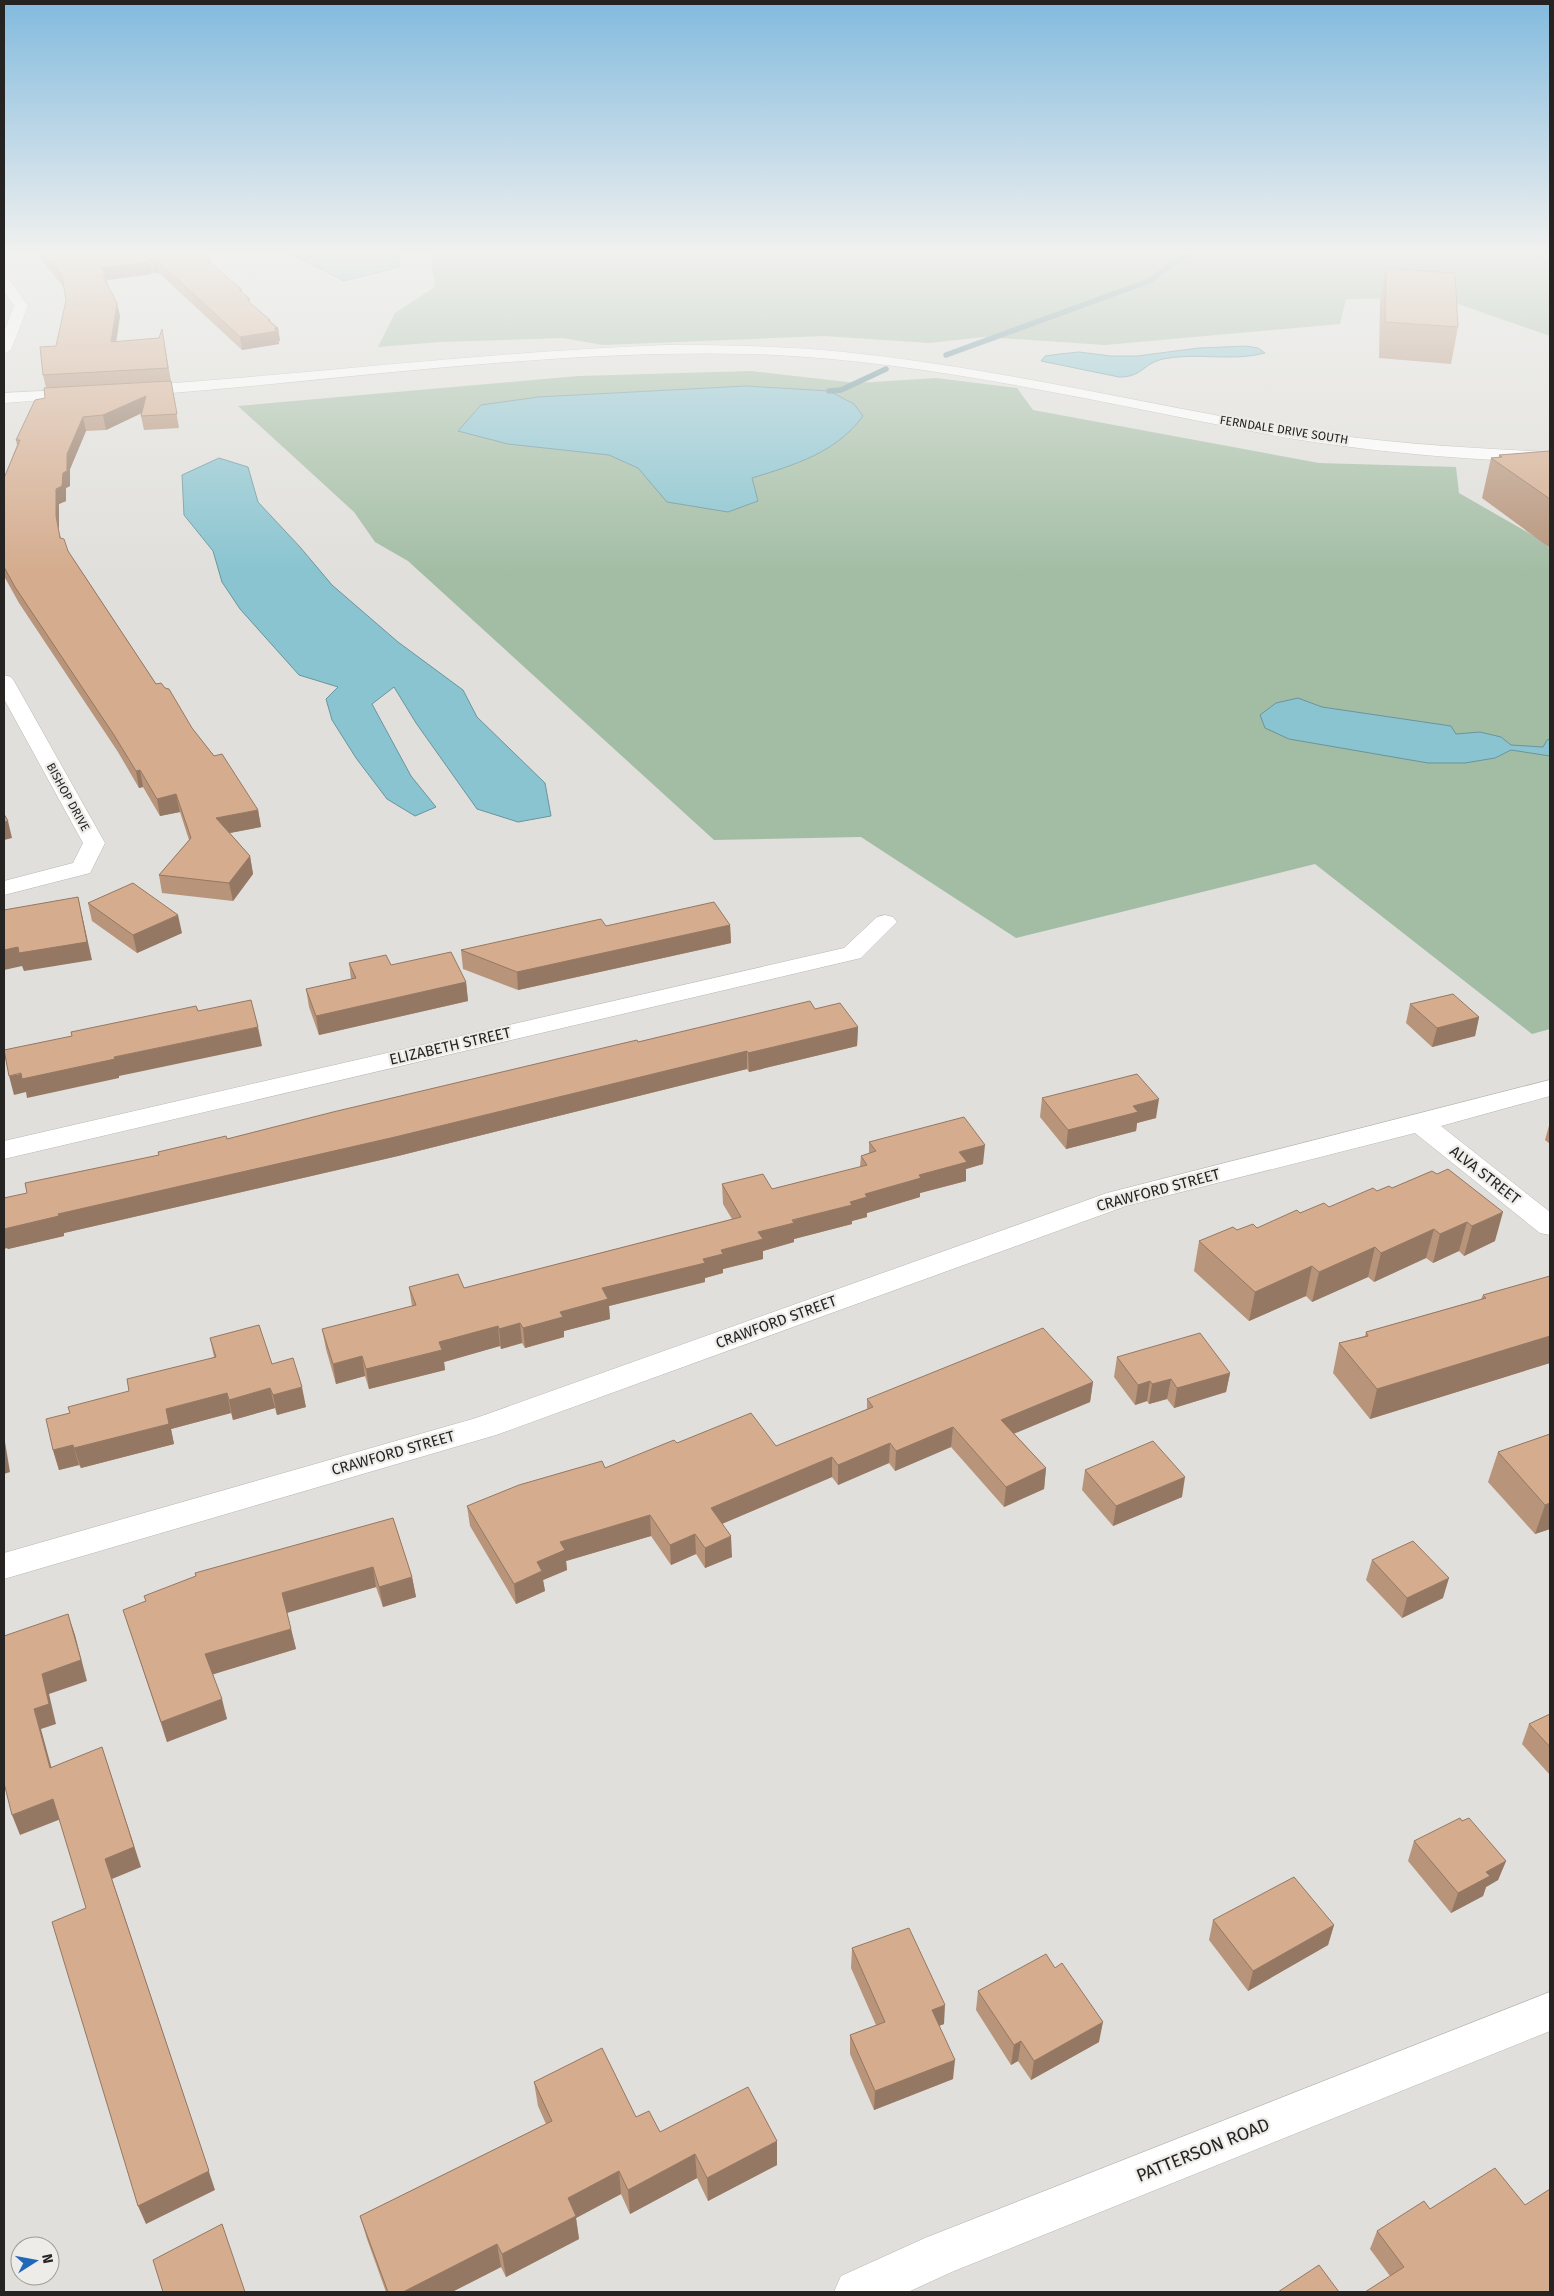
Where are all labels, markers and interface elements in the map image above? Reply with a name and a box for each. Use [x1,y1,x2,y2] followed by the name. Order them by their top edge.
[1219,413,1349,447] street label: FERNDALE DRIVE SOUTH
[44,761,92,833] street label: BISHOP DRIVE
[388,1023,513,1069] street label: ELIZABETH STREET
[1446,1142,1524,1208] street label: ALVA STREET
[1094,1165,1222,1215] street label: CRAWFORD STREET
[713,1292,839,1352] street label: CRAWFORD STREET
[329,1427,457,1479] street label: CRAWFORD STREET
[1133,2113,1273,2187] street label: PATTERSON ROAD
[10,2236,60,2286] north arrow
[38,2252,57,2265] text: N

